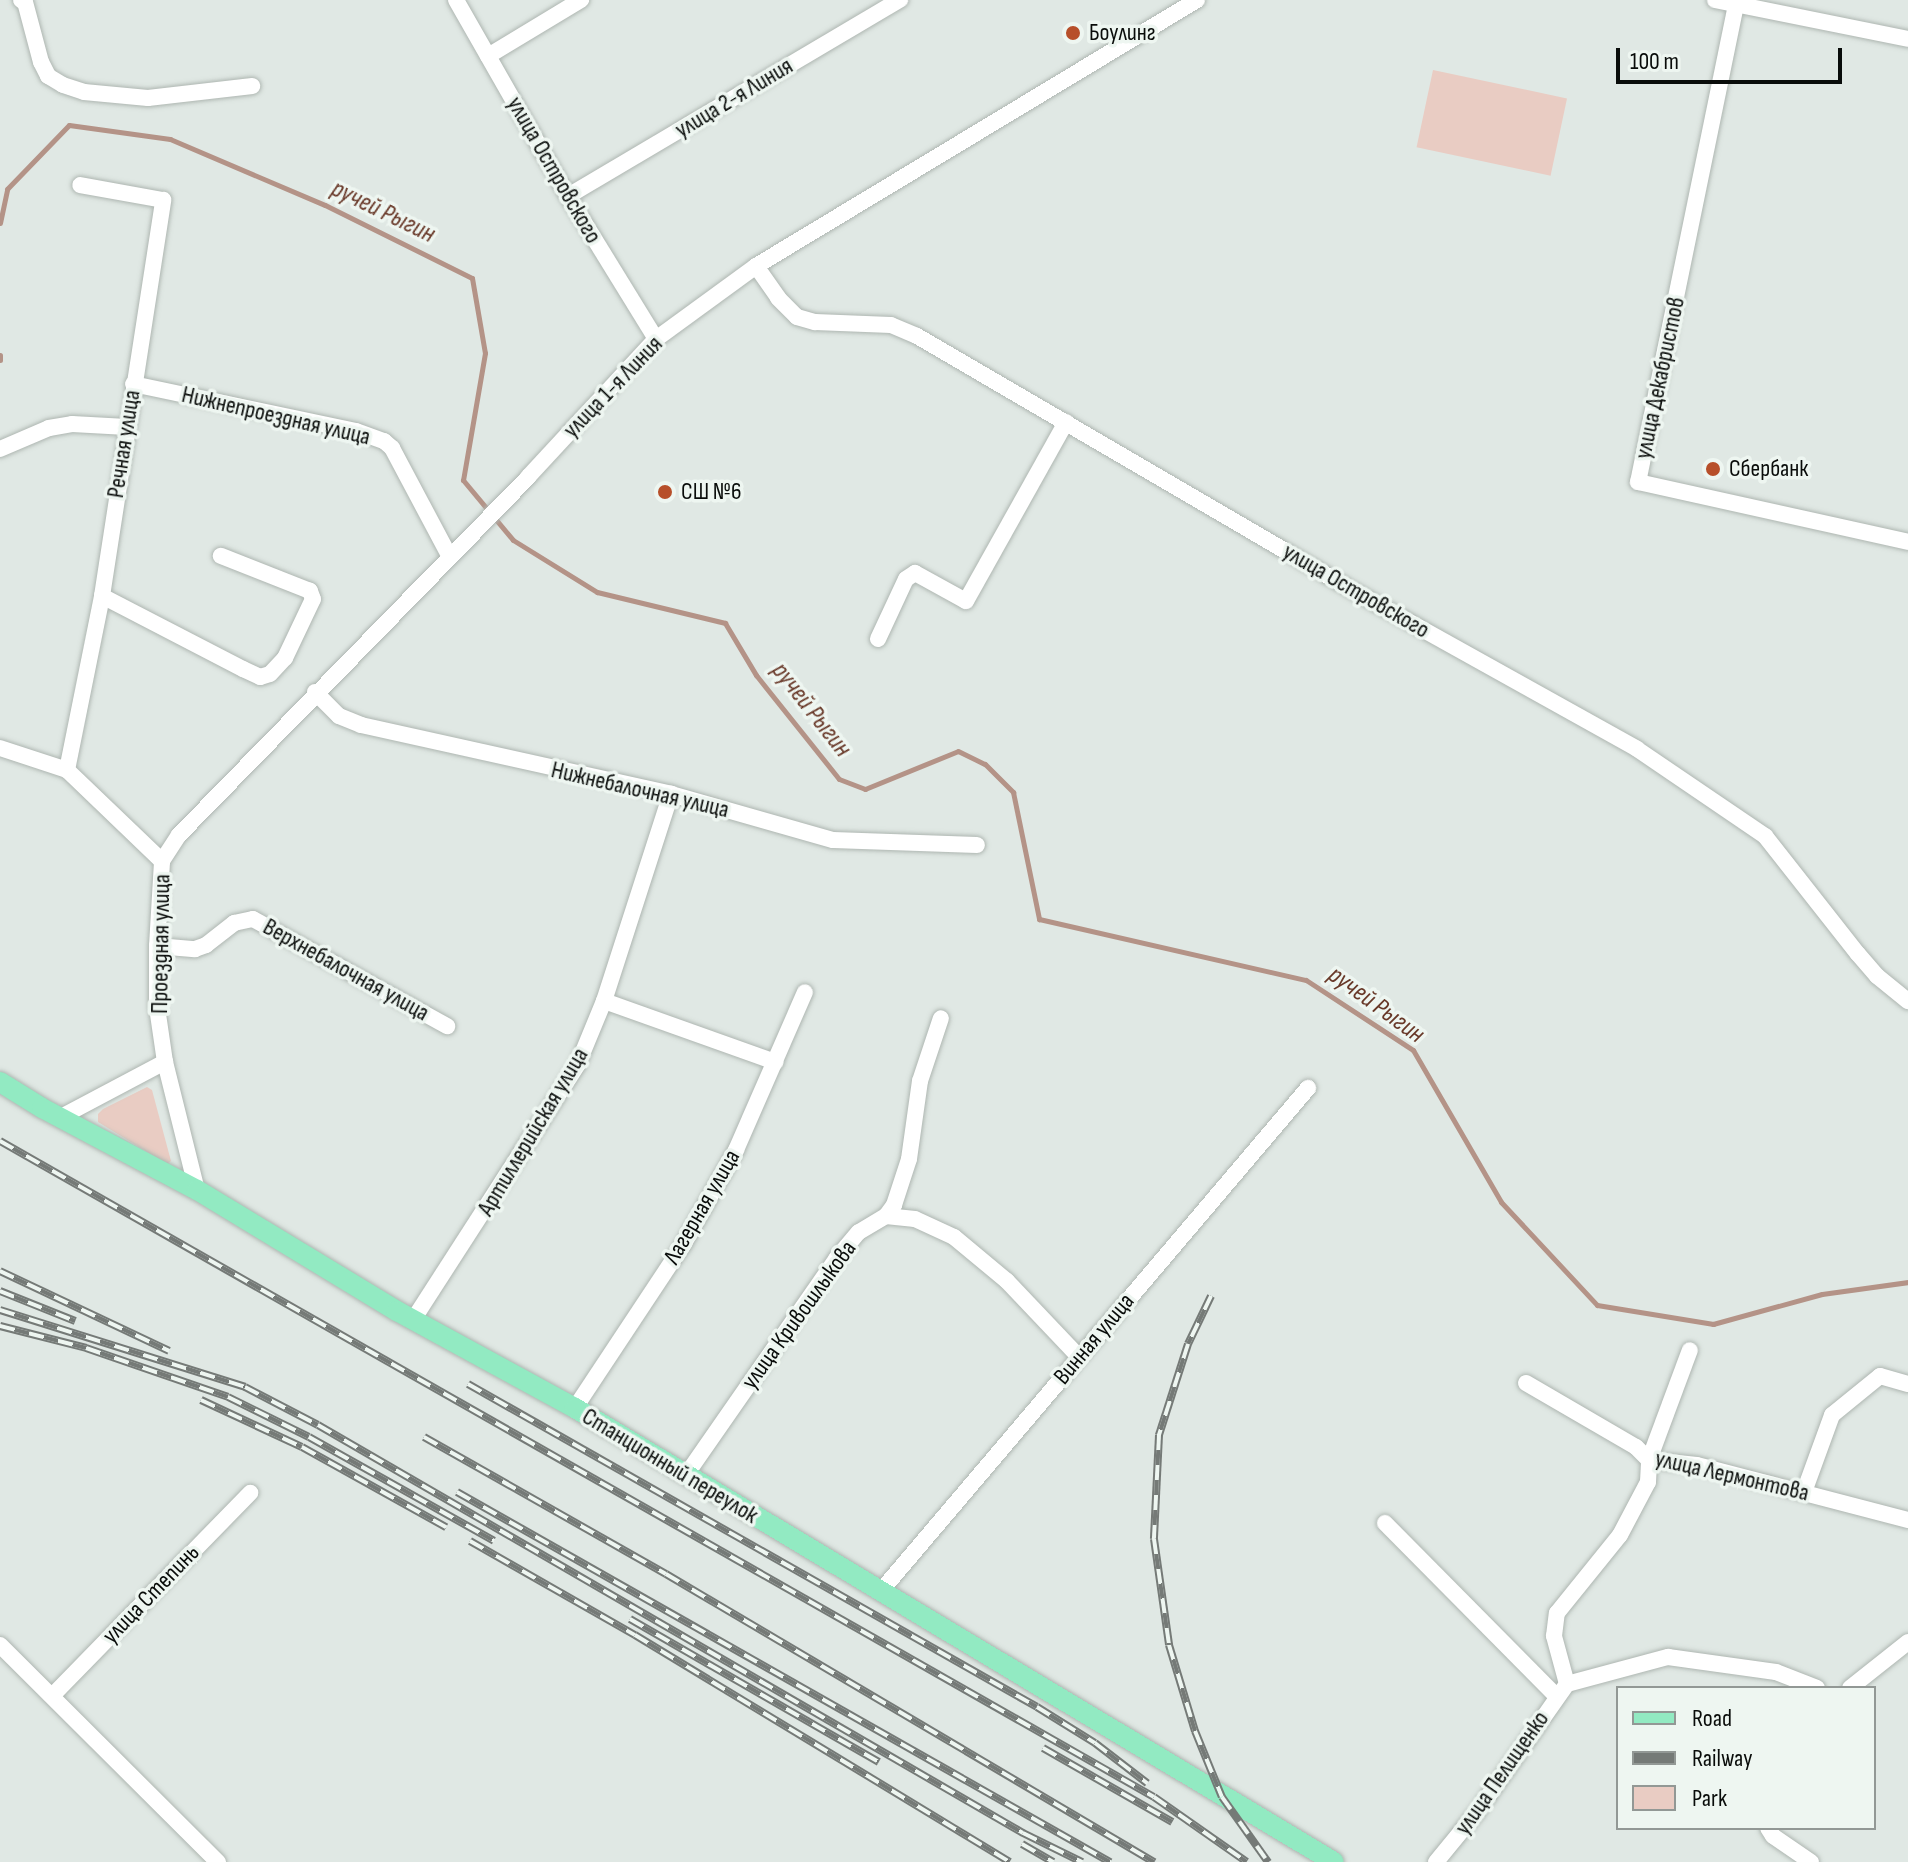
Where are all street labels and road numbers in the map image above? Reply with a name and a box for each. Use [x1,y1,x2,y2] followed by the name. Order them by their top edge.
[670,52,798,144] street label: улица 2-я Линия
[500,92,608,248] street label: улица Островского
[1629,294,1691,462] street label: улица Декабристов
[557,330,669,444] street label: улица 1-я Линия
[179,380,373,452] street label: Нижнепроездная улица
[101,388,147,500] street label: Речная улица
[1278,537,1434,645] street label: улица Островского
[548,756,732,824] street label: Нижнебалочная улица
[145,874,177,1014] street label: Проездная улица
[258,912,434,1028] street label: Верхнебалочная улица
[472,1043,594,1221] street label: Артиллерийская улица
[658,1145,746,1269] street label: Лагерная улица
[735,1235,863,1395] street label: улица Кривошлыкова
[1048,1288,1140,1390] street label: Винная улица
[577,1402,763,1530] street label: Станционный переулок
[1652,1444,1812,1508] street label: улица Лермонтова
[96,1538,206,1650] street label: улица Степинь
[1449,1706,1555,1840] street label: улица Пелищенко

